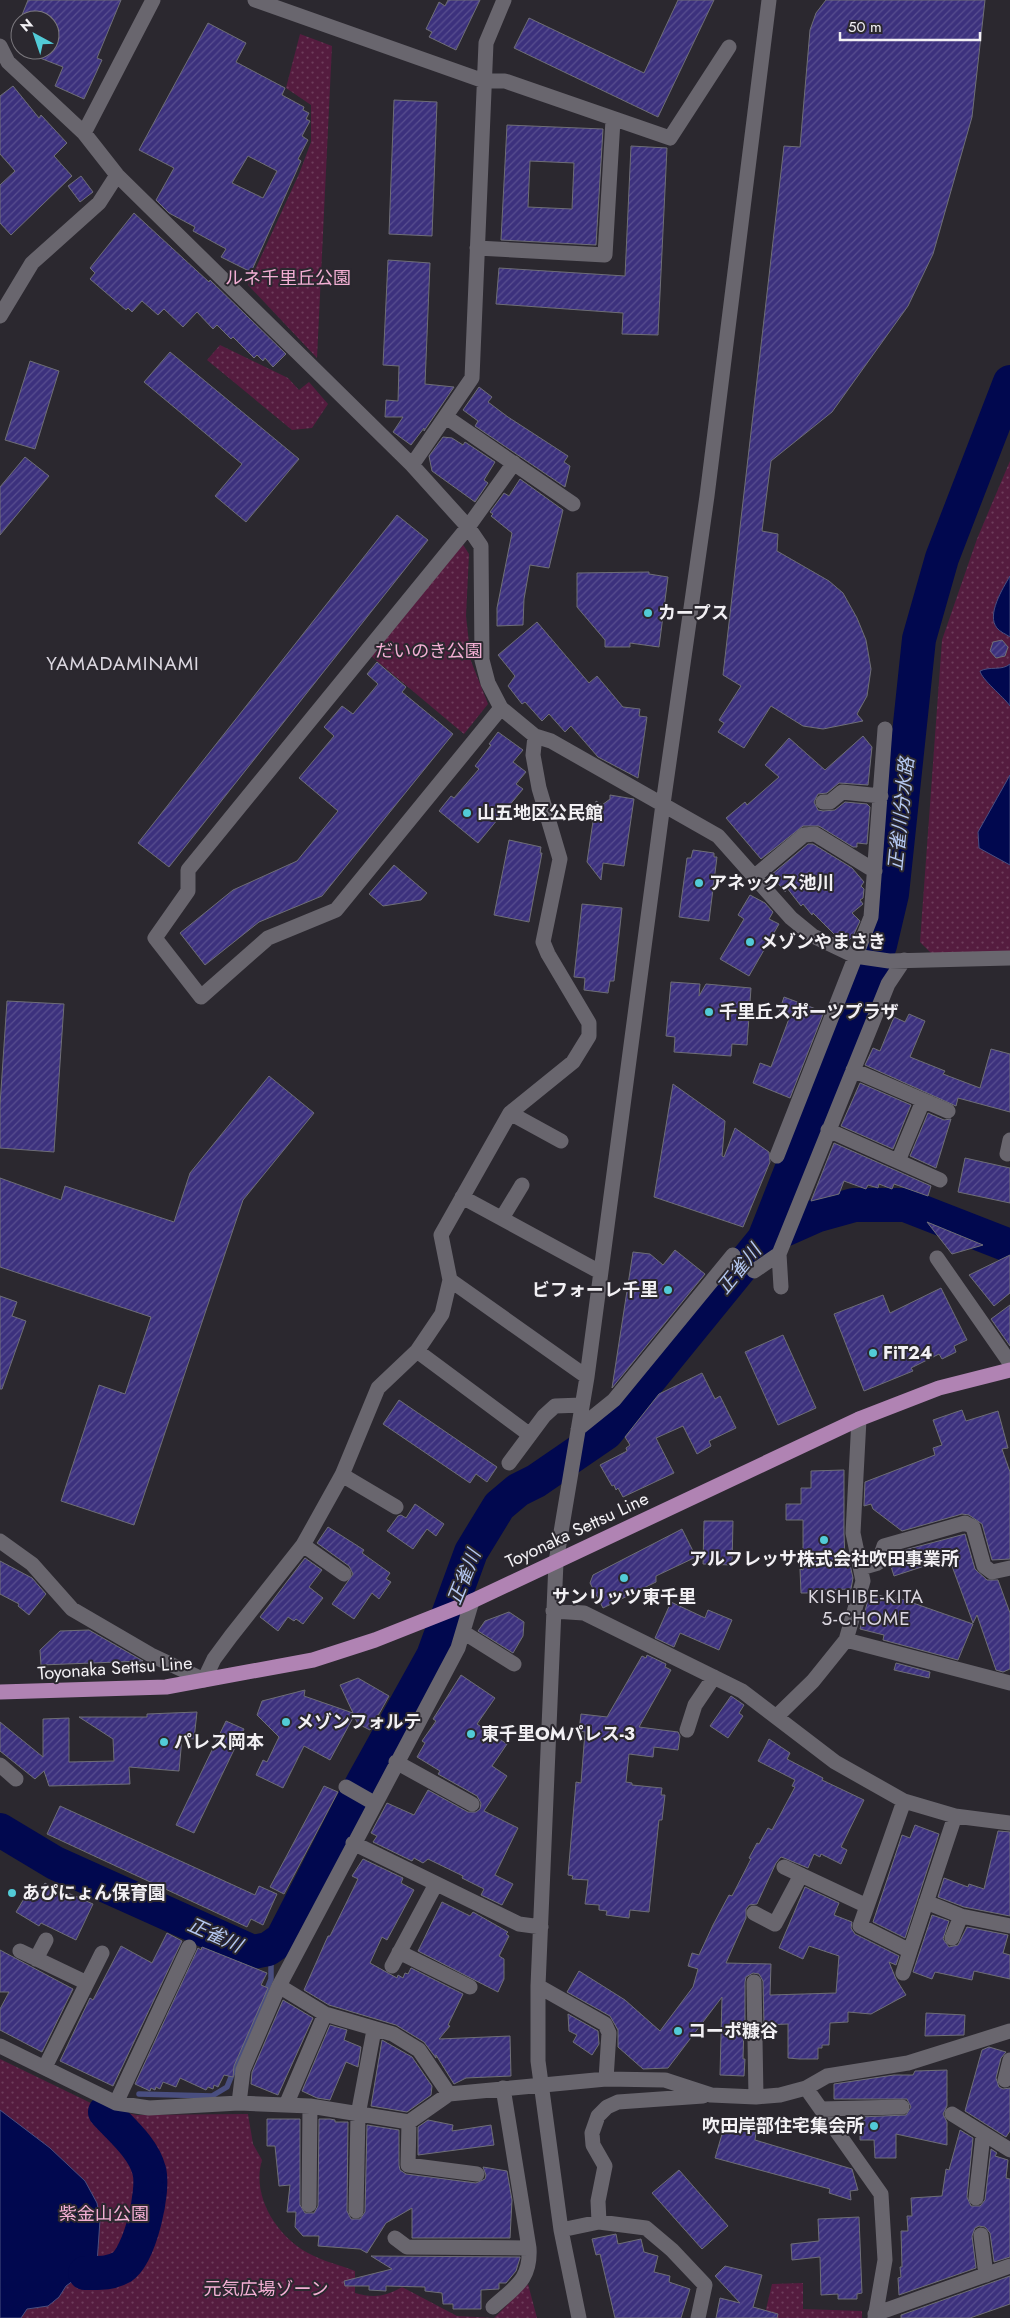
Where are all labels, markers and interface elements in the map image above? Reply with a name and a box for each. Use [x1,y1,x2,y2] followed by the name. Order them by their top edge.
[10,10,60,60] north arrow
[840,10,980,42] scale bar
[16,14,37,36] text: N
[848,16,882,38] text: 50 m
[225,265,351,291] park label: ルネ千里丘公園
[658,600,729,626] place label: カープス
[642,607,654,619] marker: カープス
[375,638,483,664] park label: だいのき公園
[46,650,200,677] district label: YAMADAMINAMI
[882,754,921,872] water label: 正雀川分水路
[477,800,603,826] place label: 山五地区公民館
[461,807,473,819] marker: 山五地区公民館
[709,870,834,896] place label: アネックス池川
[693,877,705,889] marker: アネックス池川
[760,929,886,955] place label: メゾンやまさき
[744,936,756,948] marker: メゾンやまさき
[719,999,899,1025] place label: 千里丘スポーツプラザ
[703,1006,715,1018] marker: 千里丘スポーツプラザ
[711,1237,769,1300] water label: 正雀川
[532,1277,658,1303] place label: ビフォーレ千里
[662,1284,674,1296] marker: ビフォーレ千里
[883,1340,932,1366] place label: FiT24
[867,1347,879,1359] marker: FiT24
[501,1485,653,1575] street label: Toyonaka Settsu Line
[818,1534,830,1546] marker: アルフレッサ株式会社吹田事業所
[441,1544,488,1608] water label: 正雀川
[689,1546,959,1572] place label: アルフレッサ株式会社吹田事業所
[618,1572,630,1584] marker: サンリッツ東千里
[808,1583,924,1632] district label: KISHIBE-KITA 5-CHOME
[552,1584,696,1610] place label: サンリッツ東千里
[37,1650,193,1686] street label: Toyonaka Settsu Line
[296,1709,421,1735] place label: メゾンフォルテ
[280,1716,292,1728] marker: メゾンフォルテ
[481,1721,635,1747] place label: 東千里OMパレス-3
[465,1728,477,1740] marker: 東千里OMパレス-3
[174,1729,264,1755] place label: パレス岡本
[158,1736,170,1748] marker: パレス岡本
[22,1880,166,1906] place label: あぴにょん保育園
[6,1887,18,1899] marker: あぴにょん保育園
[183,1911,248,1960] water label: 正雀川
[688,2018,778,2044] place label: コーポ糠谷
[672,2025,684,2037] marker: コーポ糠谷
[702,2113,864,2139] place label: 吹田岸部住宅集会所
[868,2120,880,2132] marker: 吹田岸部住宅集会所
[59,2201,149,2227] park label: 紫金山公園
[203,2276,329,2302] park label: 元気広場ゾーン

